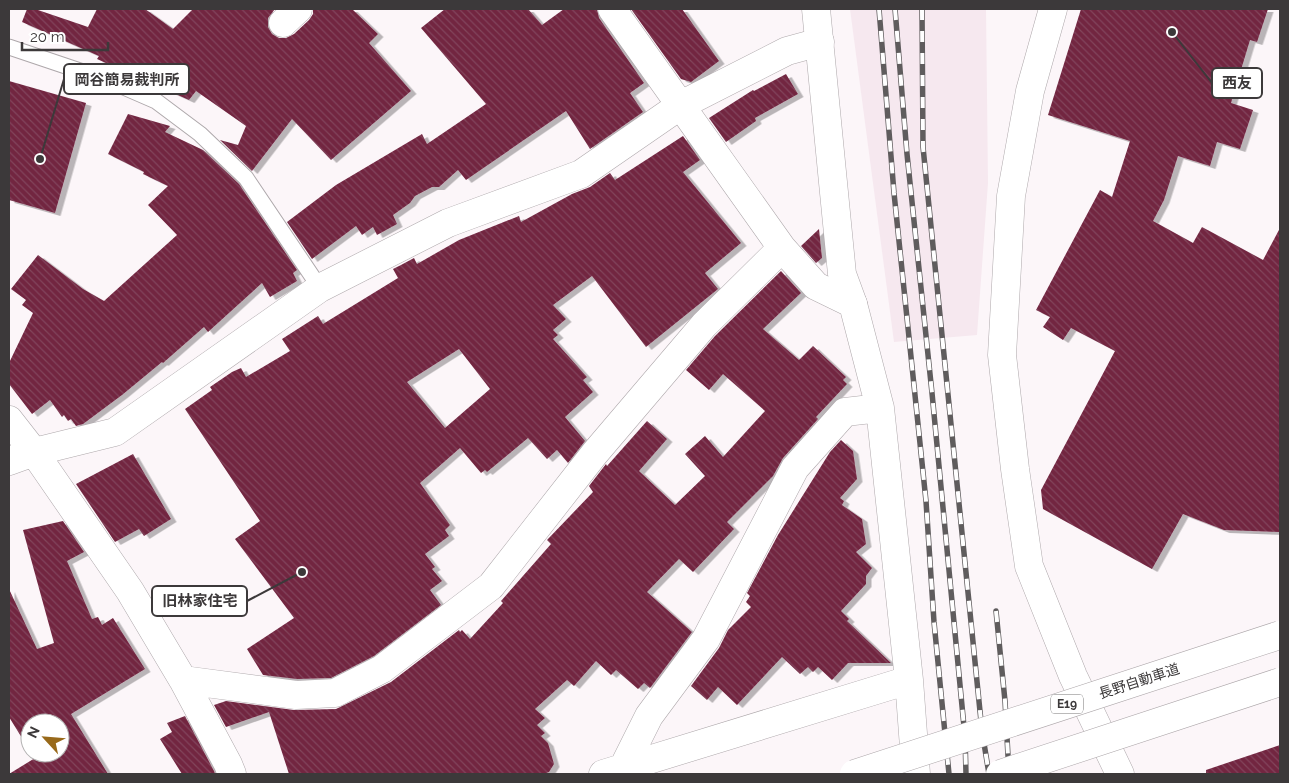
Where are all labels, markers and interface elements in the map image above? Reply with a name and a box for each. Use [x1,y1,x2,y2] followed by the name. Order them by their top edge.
[22,20,109,52] scale bar
[30,28,65,46] text: 20 m
[64,64,189,94] callout: 岡谷簡易裁判所
[1212,68,1262,98] callout: 西友
[74,71,180,89] text: 岡谷簡易裁判所
[1222,74,1252,92] text: 西友
[152,586,247,616] callout: 旧林家住宅
[162,592,238,610] text: 旧林家住宅
[1097,660,1181,702] street label: 長野自動車道
[1051,694,1083,714] road number: E19
[20,713,70,763] north arrow
[24,724,43,741] text: N

